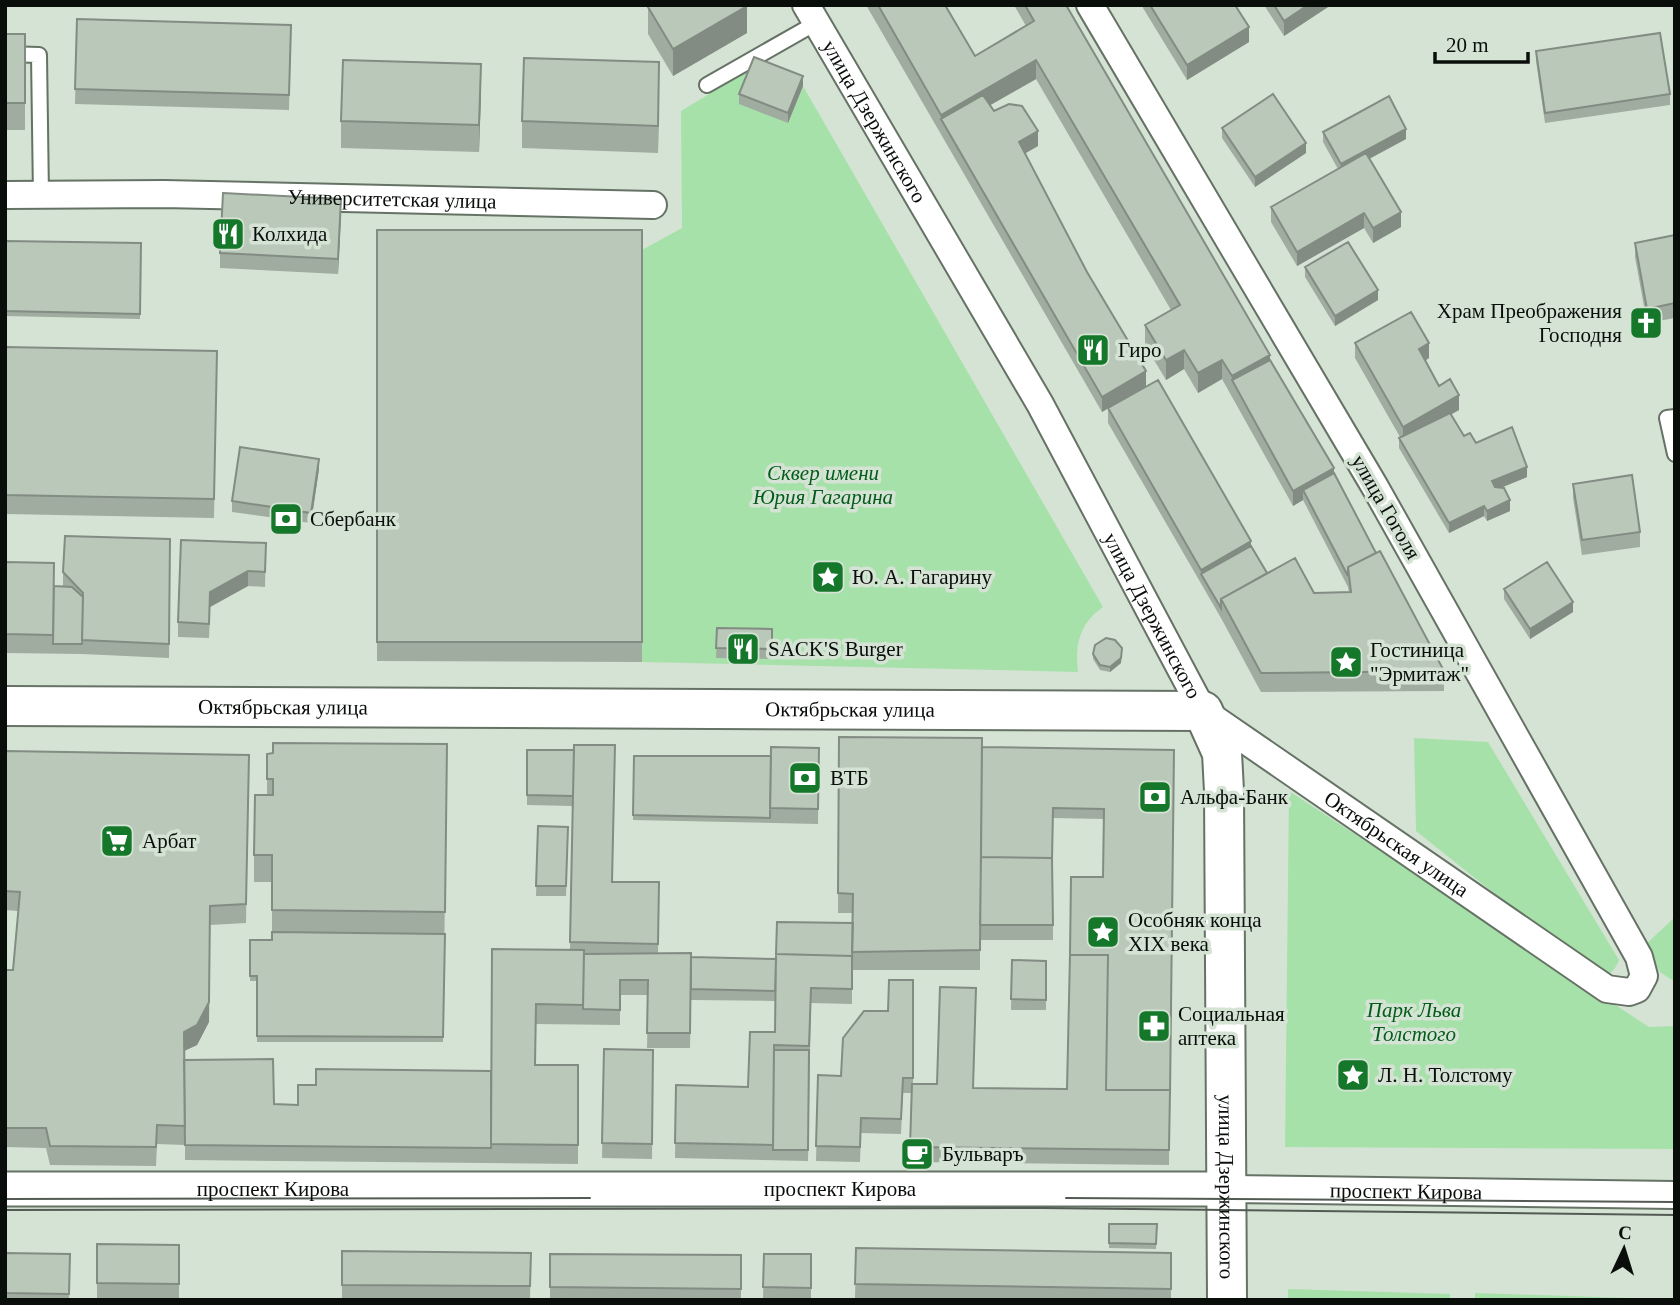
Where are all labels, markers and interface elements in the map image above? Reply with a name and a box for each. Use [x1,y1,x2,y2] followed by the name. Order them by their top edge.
[1435,21,1528,65] scale bar
[1446,33,1489,57] text: 20 m
[817,36,931,207] street label: улица Дзержинского
[287,185,497,213] street label: Университетская улица
[209,215,247,253] restaurant icon: Колхида
[252,222,328,246] place label: Колхида
[1437,299,1622,347] place label: Храм Преображения Господня
[1627,304,1665,342] church icon: Храм Преображения Господня
[1074,331,1112,369] restaurant icon: Гиро
[1118,338,1162,362] place label: Гиро
[1347,451,1426,564] street label: улица Гоголя
[752,461,893,509] park label: Сквер имени Юрия Гагарина
[267,500,305,538] bank icon: Сбербанк
[310,507,397,531] place label: Сбербанк
[1098,528,1206,703] street label: улица Дзержинского
[809,558,847,596] place icon: Ю. А. Гагарину
[852,565,993,589] place label: Ю. А. Гагарину
[724,630,762,668] restaurant icon: SACK'S Burger
[768,637,903,661] place label: SACK'S Burger
[1370,638,1469,686] place label: Гостиница "Эрмитаж"
[1327,643,1365,681] place icon: Гостиница "Эрмитаж"
[198,695,369,720] street label: Октябрьская улица
[765,697,936,722] street label: Октябрьская улица
[786,759,824,797] bank icon: ВТБ
[830,766,869,790] place label: ВТБ
[1136,778,1174,816] bank icon: Альфа-Банк
[1180,785,1289,809] place label: Альфа-Банк
[1320,786,1474,903] street label: Октябрьская улица
[98,822,136,860] supermarket icon: Арбат
[142,829,196,853] place label: Арбат
[1128,908,1262,956] place label: Особняк конца XIX века
[1084,913,1122,951] place icon: Особняк конца XIX века
[1366,998,1461,1046] park label: Парк Льва Толстого
[1178,1002,1285,1050] place label: Социальная аптека
[1135,1007,1173,1045] pharmacy icon: Социальная аптека
[1334,1056,1372,1094] place icon: Л. Н. Толстому
[1378,1063,1513,1087] place label: Л. Н. Толстому
[1214,1094,1239,1279] street label: улица Дзержинского
[898,1135,936,1173] cafe icon: Бульваръ
[942,1142,1024,1166] place label: Бульваръ
[197,1177,350,1201] street label: проспект Кирова
[764,1177,917,1201] street label: проспект Кирова
[1330,1178,1483,1204] street label: проспект Кирова
[1589,1214,1659,1284] north arrow
[1618,1222,1633,1243] text: С

